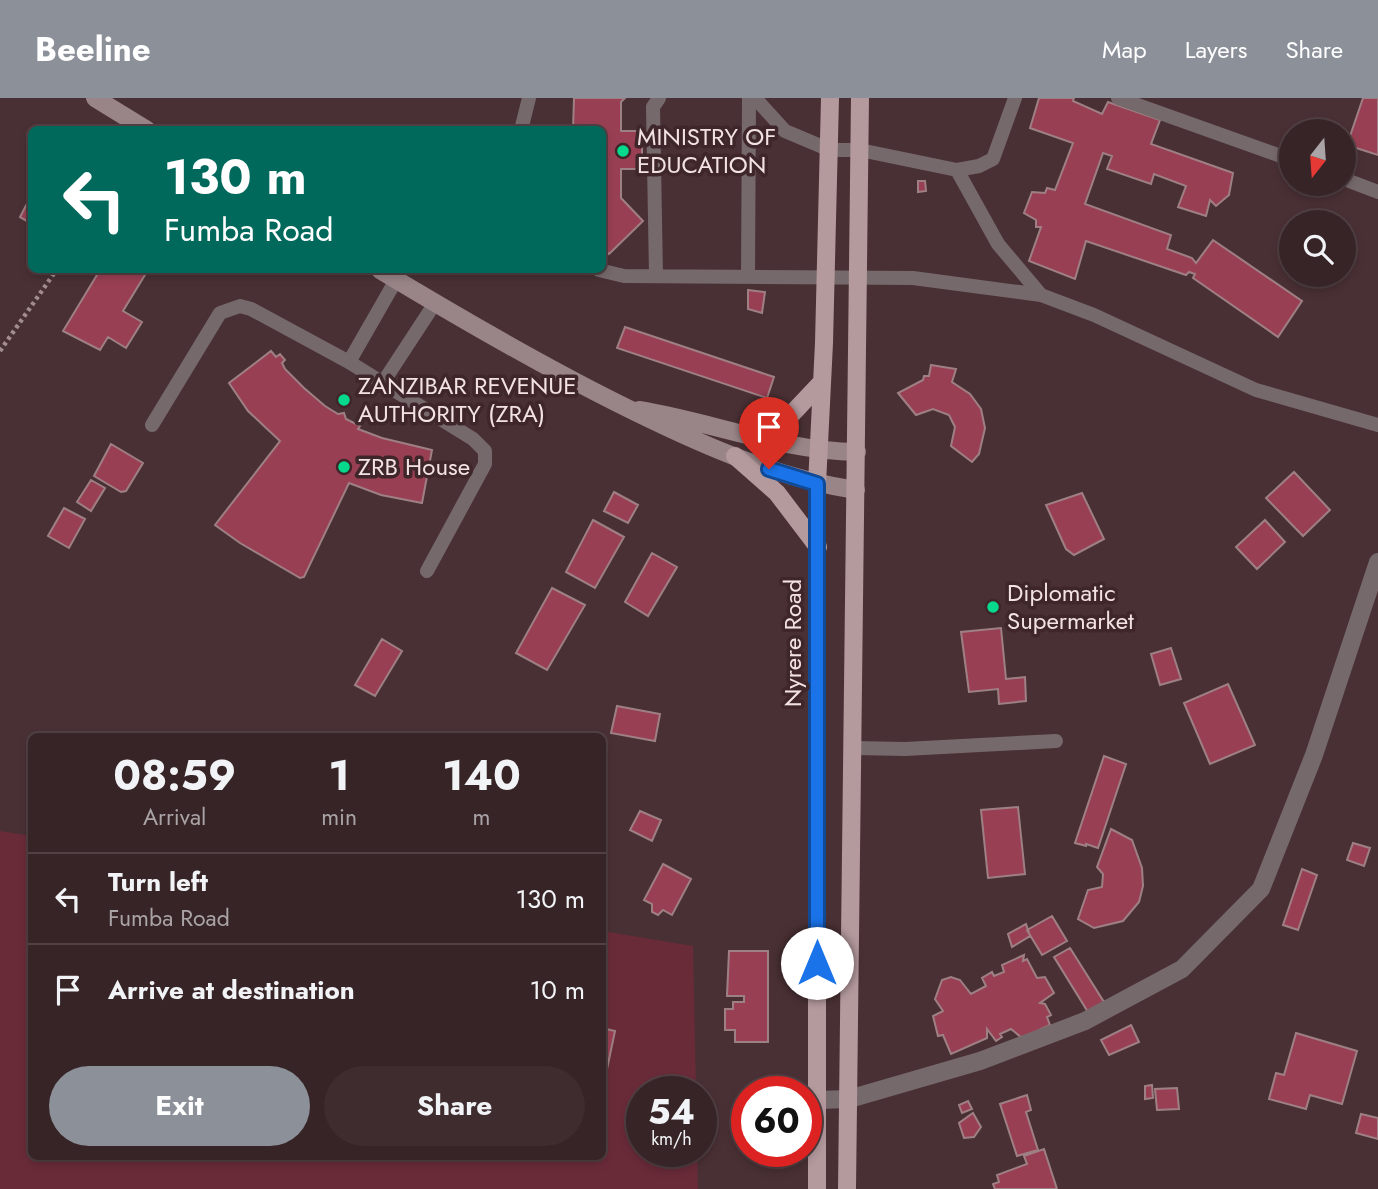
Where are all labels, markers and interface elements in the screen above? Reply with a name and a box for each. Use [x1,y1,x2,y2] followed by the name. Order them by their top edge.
[35,26,151,73] text: Beeline
[1102,32,1147,67] text: Map
[1185,32,1247,67] text: Layers
[1285,32,1343,67] text: Share
[637,119,776,182] place label: MINISTRY OF EDUCATION
[1279,119,1356,196] north arrow
[1279,119,1356,287] map controls
[164,142,307,212] text: 130 m
[615,143,631,159] marker: MINISTRY OF EDUCATION
[49,154,140,245] icon: left
[164,207,333,253] text: Fumba Road
[1279,210,1356,287] button: search
[358,368,577,431] place label: ZANZIBAR REVENUE AUTHORITY (ZRA)
[336,392,352,408] marker: ZANZIBAR REVENUE AUTHORITY (ZRA)
[739,397,799,469] pin
[750,408,788,446] icon: arrive
[358,449,470,484] place label: ZRB House
[336,459,352,475] marker: ZRB House
[1007,575,1134,638] place label: Diplomatic Supermarket
[775,579,810,707] street label: Nyrere Road
[985,599,1001,615] marker: Diplomatic Supermarket
[113,745,236,806] text: 08:59
[328,745,350,806] text: 1
[442,745,521,806] text: 140
[143,800,206,834] text: Arrival
[321,800,357,834] text: min
[473,800,491,834] text: m
[108,863,208,901] text: Turn left
[49,880,87,918] icon: left
[515,880,585,918] text: 130 m
[108,901,230,935] text: Fumba Road
[780,926,854,1000] position arrow
[49,971,87,1009] icon: arrive
[108,971,355,1009] text: Arrive at destination
[530,971,585,1009] text: 10 m
[49,1066,310,1146] button: Exit
[324,1066,585,1146] button: Share
[731,1076,822,1167] speed limit sign: 60
[648,1087,695,1137] text: 54
[651,1126,692,1152] text: km/h

